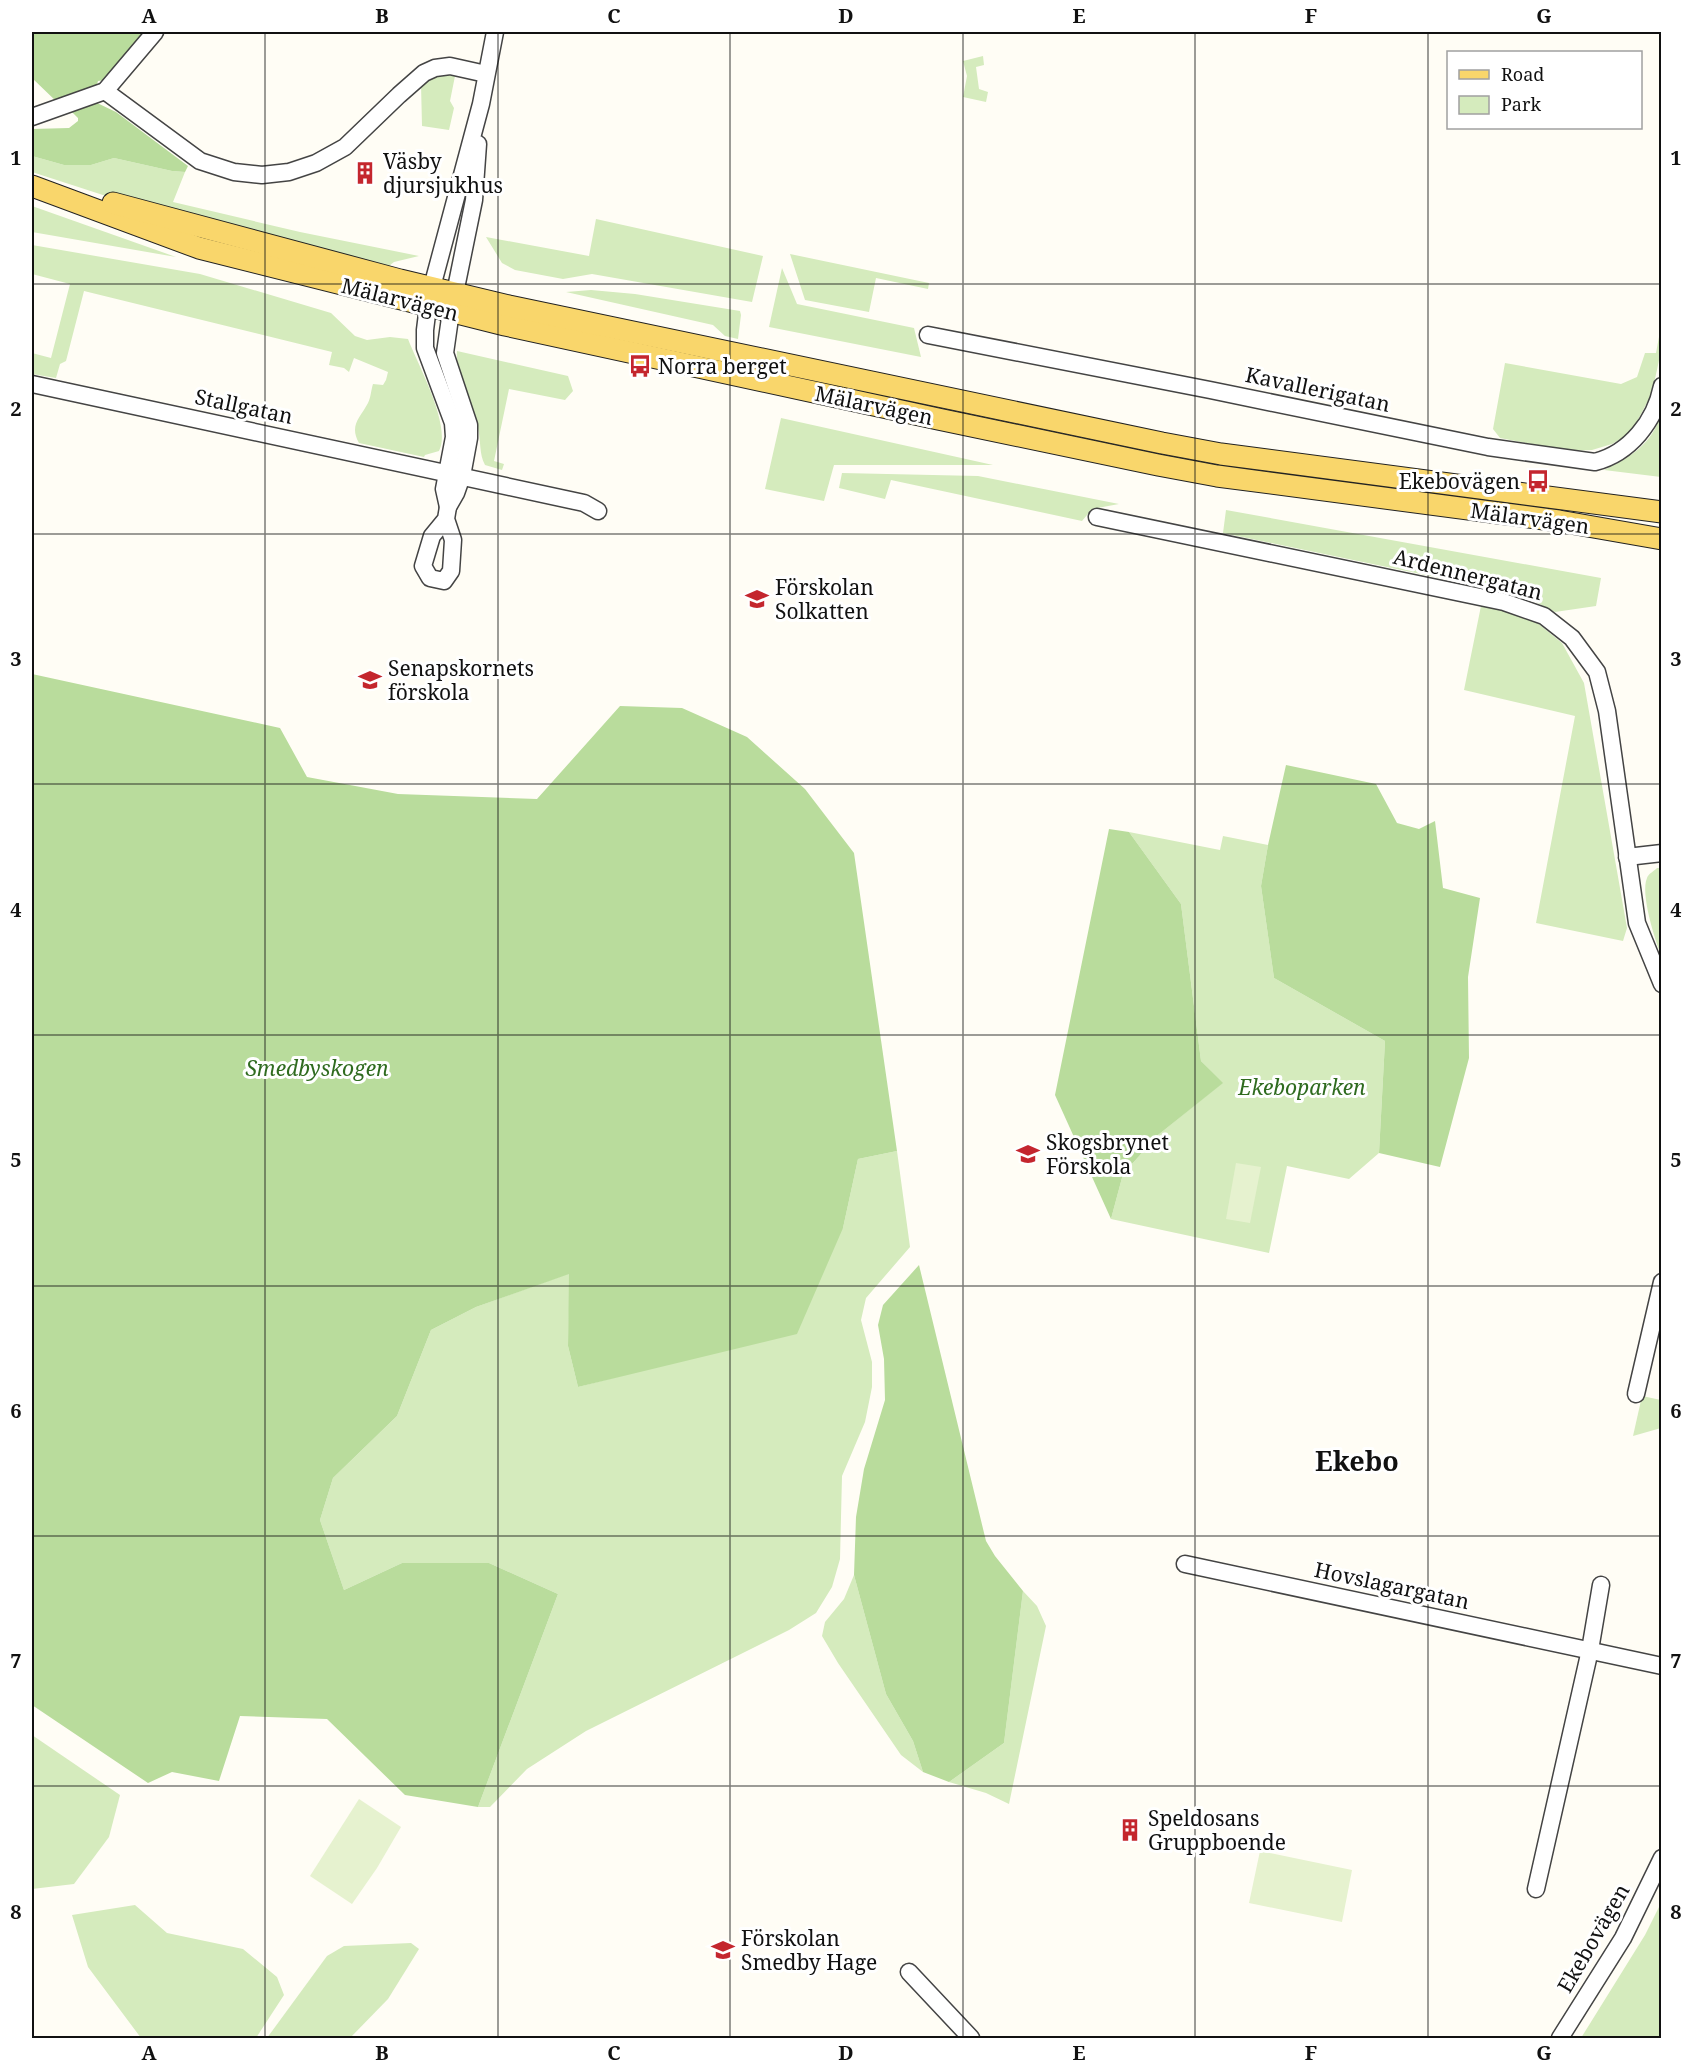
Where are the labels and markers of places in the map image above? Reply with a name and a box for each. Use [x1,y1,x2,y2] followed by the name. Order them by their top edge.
[383,147,503,199] place label: Väsby djursjukhus
[352,160,378,186] building icon: Väsby djursjukhus
[658,352,787,380] place label: Norra berget
[627,353,653,379] bus stop icon: Norra berget
[1399,467,1520,495] place label: Ekebovägen
[1525,468,1551,494] bus stop icon: Ekebovägen
[775,573,874,625] place label: Förskolan Solkatten
[744,586,770,612] school or university icon: Förskolan Solkatten
[388,654,534,706] place label: Senapskornets förskola
[357,667,383,693] school or university icon: Senapskornets förskola
[1046,1128,1169,1180] place label: Skogsbrynet Förskola
[1015,1141,1041,1167] school or university icon: Skogsbrynet Förskola
[1148,1804,1286,1856] place label: Speldosans Gruppboende
[1117,1817,1143,1843] building icon: Speldosans Gruppboende
[741,1924,877,1976] place label: Förskolan Smedby Hage
[710,1937,736,1963] school or university icon: Förskolan Smedby Hage

